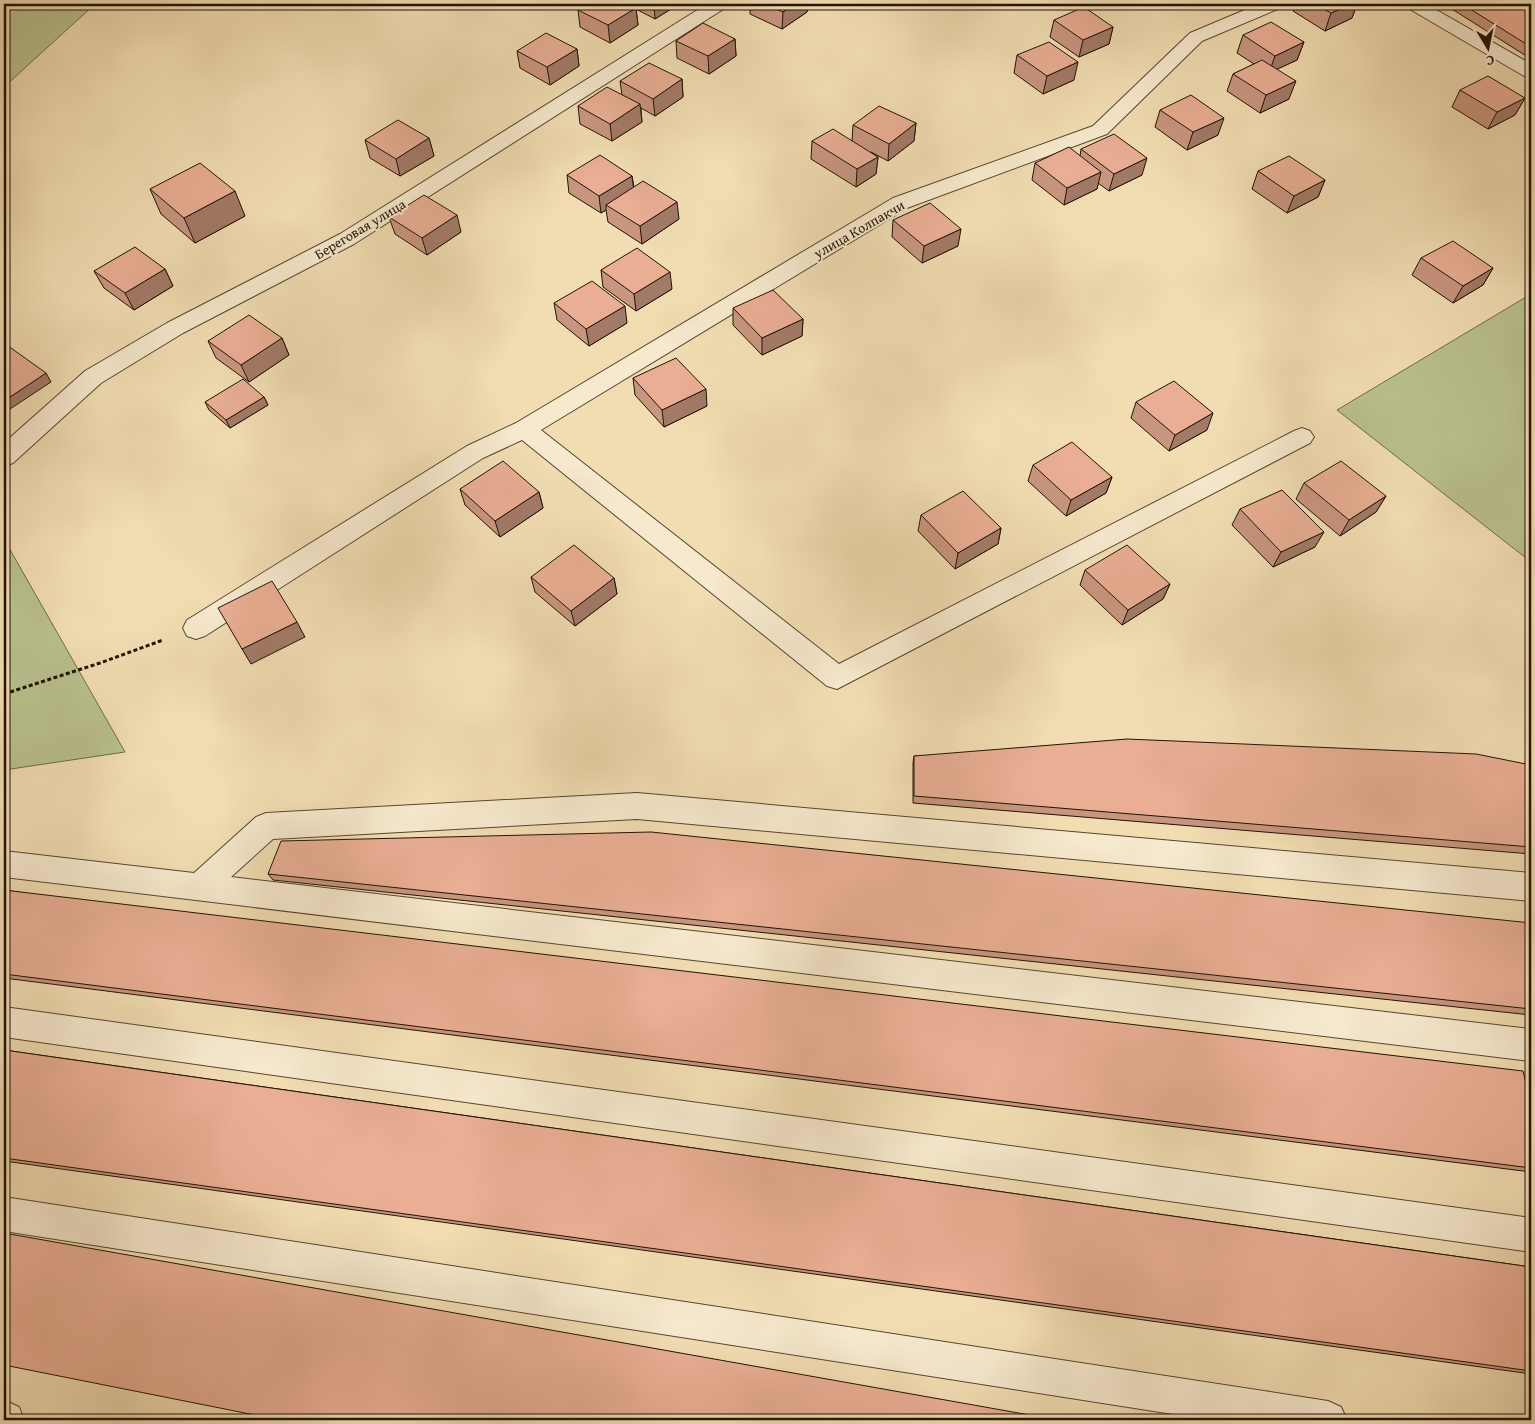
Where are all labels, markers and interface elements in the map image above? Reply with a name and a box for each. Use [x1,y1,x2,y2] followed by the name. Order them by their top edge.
[1462,22,1512,72] north arrow
[1485,50,1496,71] text: С
[311,194,410,264] street label: Береговая улица
[809,195,908,264] street label: улица Колпакчи

